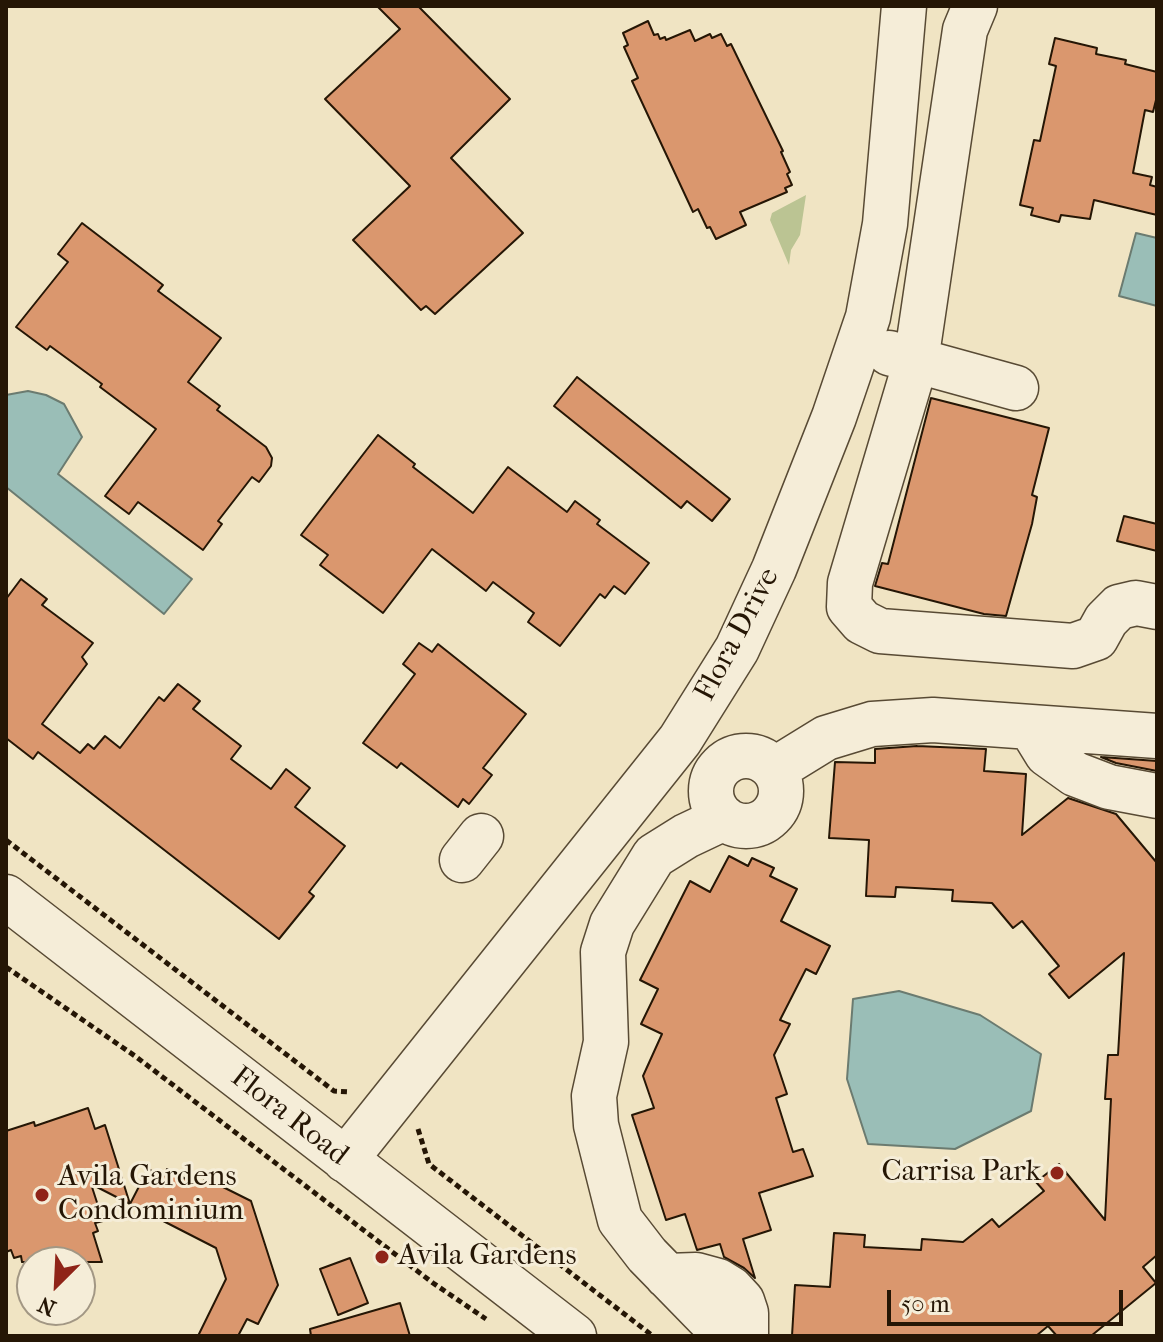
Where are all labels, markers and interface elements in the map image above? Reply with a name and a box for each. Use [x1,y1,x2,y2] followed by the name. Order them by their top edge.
[688,562,788,708] street label: Flora Drive
[223,1060,355,1174] street label: Flora Road
[882,1155,1041,1191] place label: Carrisa Park
[58,1160,244,1230] place label: Avila Gardens Condominium
[1048,1164,1066,1182] marker: Carrisa Park
[33,1186,51,1204] marker: Avila Gardens Condominium
[398,1239,576,1275] place label: Avila Gardens
[16,1246,96,1326] north arrow
[373,1248,391,1266] marker: Avila Gardens
[891,1274,1127,1324] scale bar
[901,1290,950,1318] text: 50 m
[34,1291,60,1321] text: N

